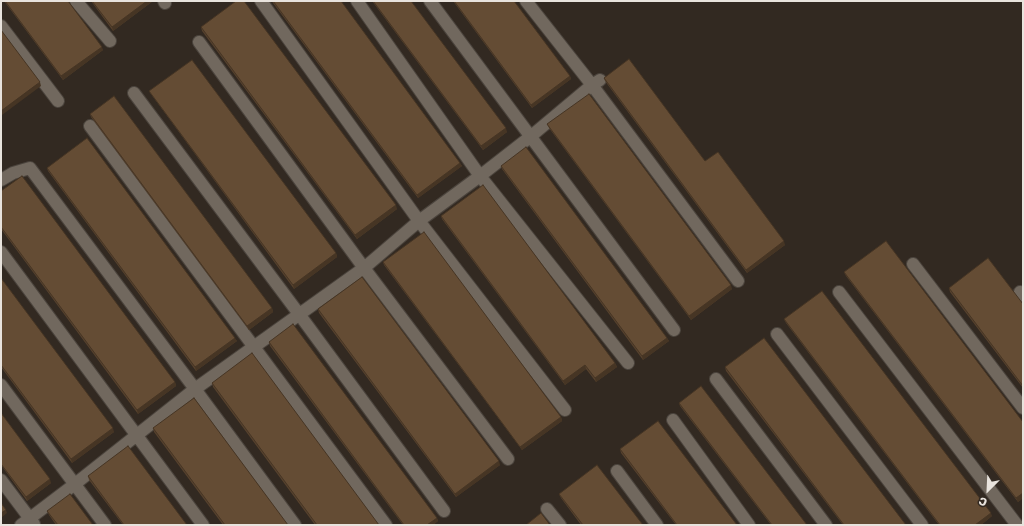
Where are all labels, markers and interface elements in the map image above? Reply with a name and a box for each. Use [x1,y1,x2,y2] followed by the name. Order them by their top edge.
[968,470,1008,510] north arrow
[977,494,989,509] text: С

